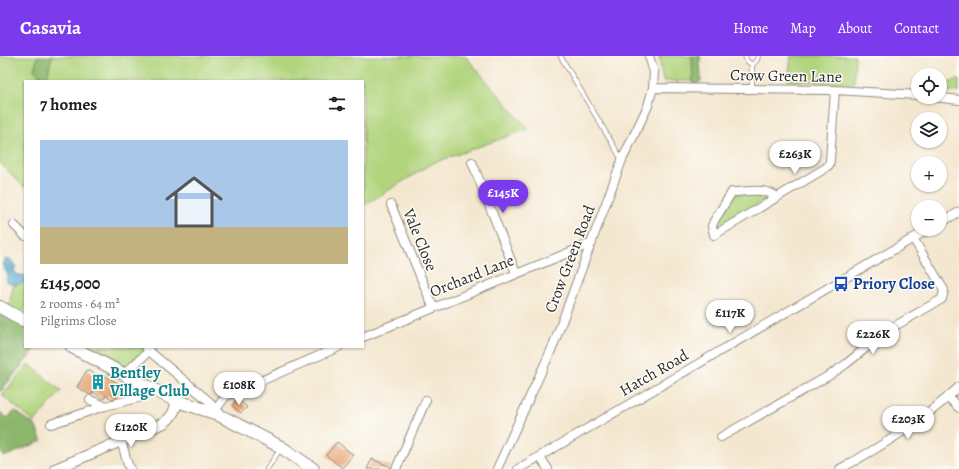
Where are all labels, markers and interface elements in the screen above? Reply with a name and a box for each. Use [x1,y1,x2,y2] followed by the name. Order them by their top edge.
[20,15,81,41] text: Casavia
[733,19,768,38] text: Home
[790,19,816,38] text: Map
[838,19,872,38] text: About
[894,19,939,38] text: Contact
[730,64,842,88] street label: Crow Green Lane
[911,68,947,236] map controls
[911,68,947,104] button: locate
[40,93,97,116] text: 7 homes
[326,93,348,115] icon: filters
[911,112,947,148] button: layers
[767,141,823,175] pin: £263K
[778,145,812,162] text: £263K
[911,156,947,192] button: +
[158,166,230,238] icon: home
[475,180,531,214] pin: £145K
[487,184,519,201] text: £145K
[911,200,947,236] button: −
[539,202,601,316] street label: Crow Green Road
[397,205,442,275] street label: Vale Close
[427,249,517,303] street label: Orchard Lane
[40,272,100,295] text: £145,000
[853,273,935,295] place label: Priory Close
[832,275,850,293] bus stop icon: Priory Close
[40,295,120,312] text: 2 rooms · 64 m²
[702,300,758,334] pin: £117K
[715,304,745,321] text: £117K
[40,312,116,329] text: Pilgrims Close
[845,321,901,355] pin: £226K
[856,325,890,342] text: £226K
[615,344,693,402] street label: Hatch Road
[109,362,189,402] place label: Bentley Village Club
[211,372,267,406] pin: £108K
[89,373,107,391] building icon: Bentley Village Club
[223,376,255,393] text: £108K
[880,406,936,440] pin: £203K
[891,410,925,427] text: £203K
[103,414,159,448] pin: £120K
[115,418,147,435] text: £120K

